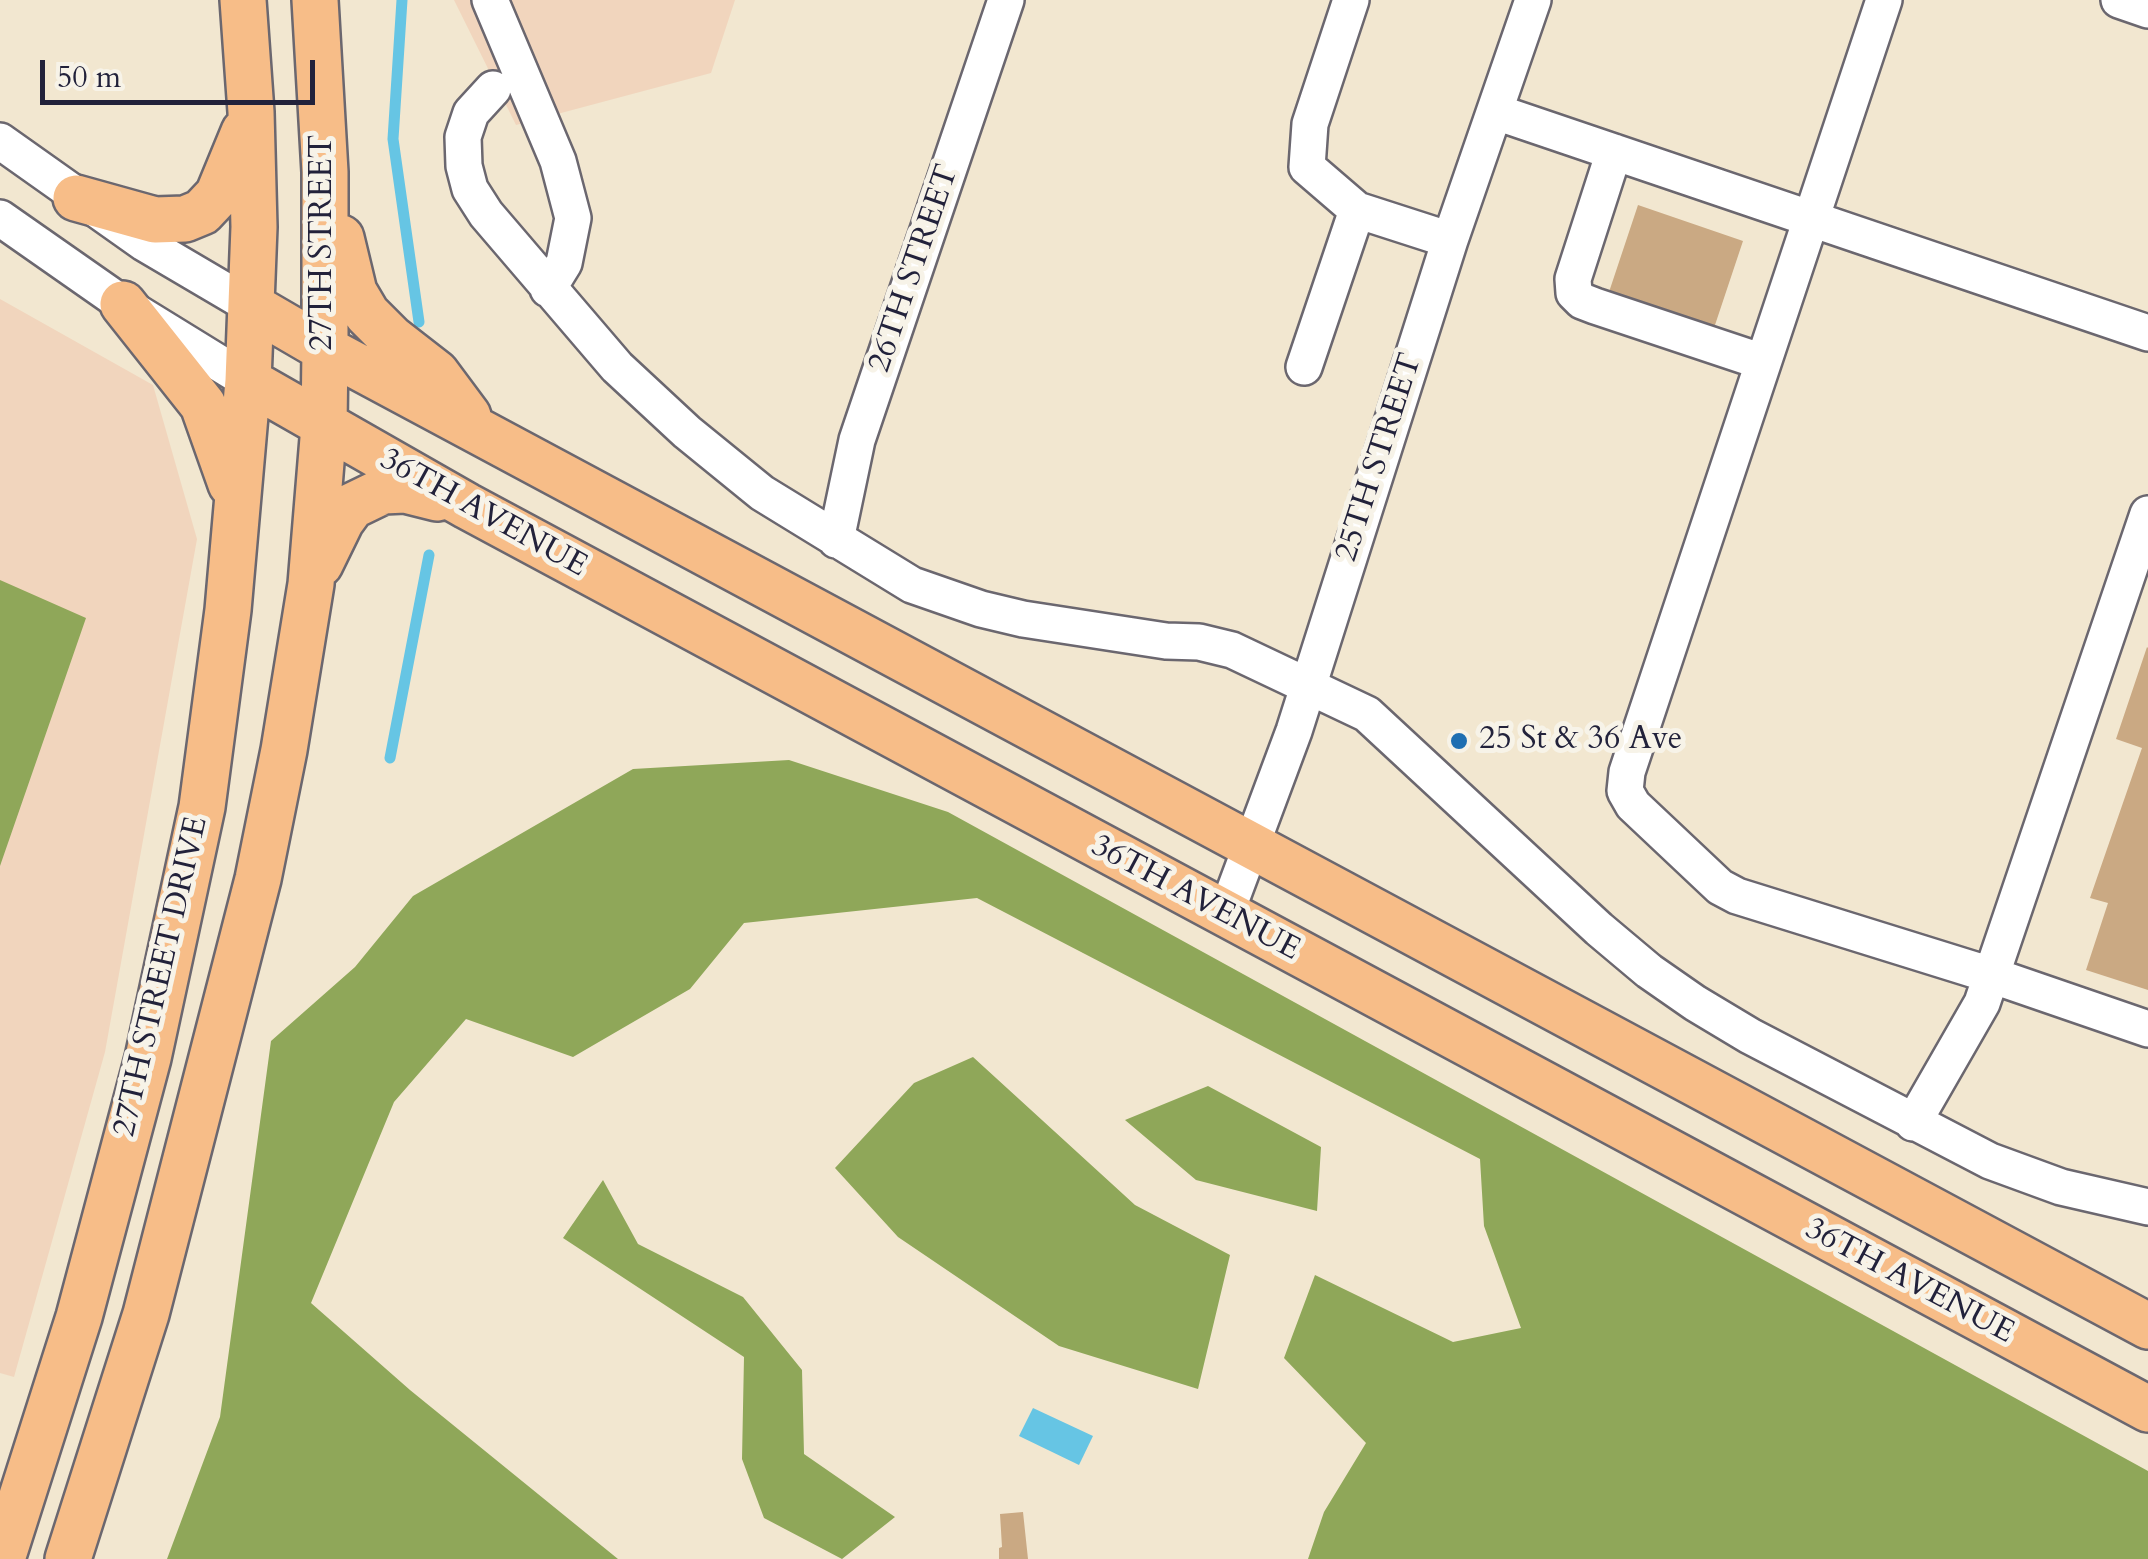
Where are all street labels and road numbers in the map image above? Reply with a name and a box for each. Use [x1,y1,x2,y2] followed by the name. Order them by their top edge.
[305,135,343,351] street label: 27TH STREET
[862,161,968,377] street label: 26TH STREET
[1328,349,1432,567] street label: 25TH STREET
[373,441,593,587] street label: 36TH AVENUE
[106,813,218,1141] street label: 27TH STREET DRIVE
[1084,828,1306,970] street label: 36TH AVENUE
[1798,1211,2020,1353] street label: 36TH AVENUE

